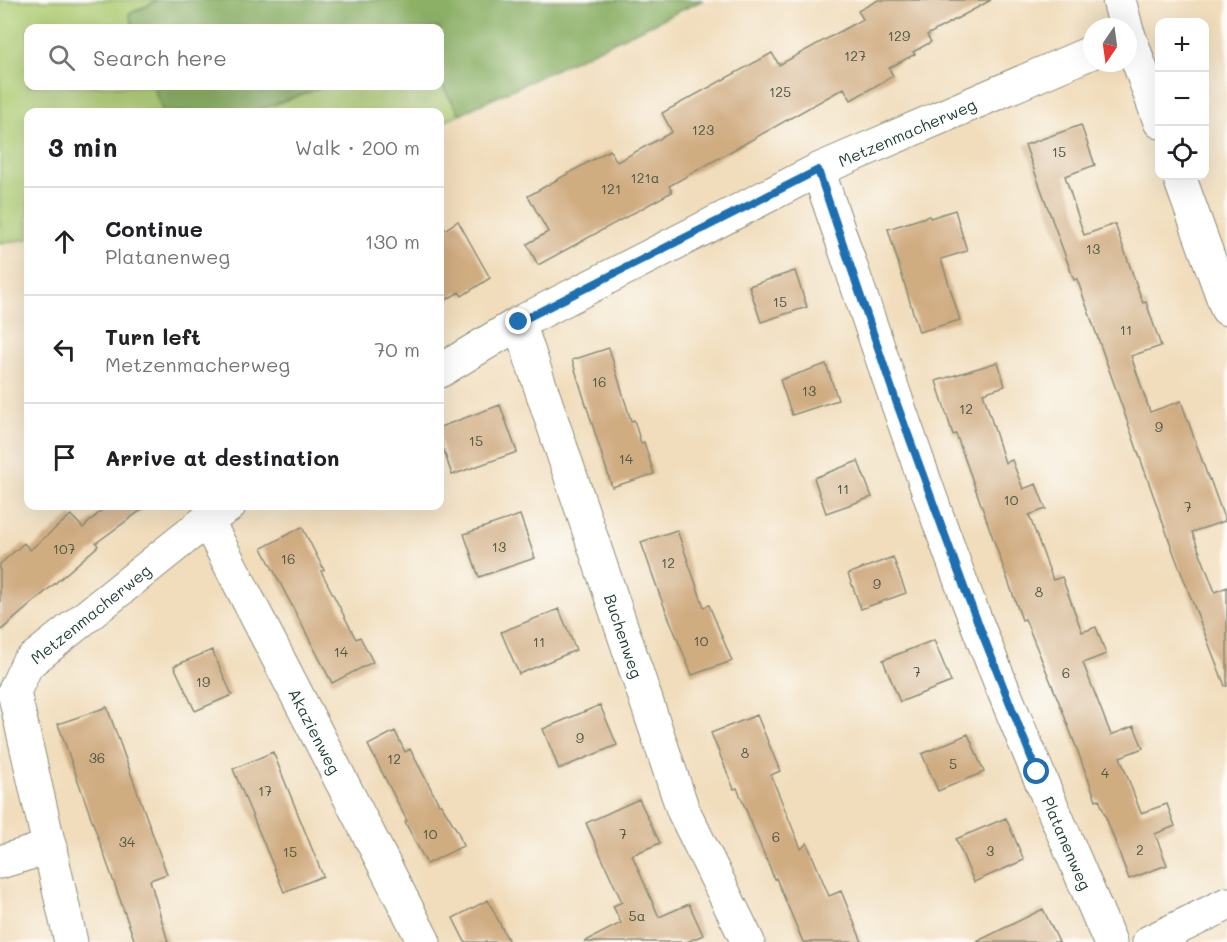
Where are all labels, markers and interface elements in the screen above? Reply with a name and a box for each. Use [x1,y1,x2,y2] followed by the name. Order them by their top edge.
[1083,18,1137,72] north arrow
[1155,18,1209,180] map controls
[1155,18,1209,72] button: +
[24,24,444,90] search box
[888,26,910,45] house number: 129
[45,41,78,74] icon: search
[93,43,227,72] text: Search here
[844,46,866,65] house number: 127
[1155,72,1209,126] button: −
[769,82,791,101] house number: 125
[835,93,979,171] street label: Metzenmacherweg
[692,120,714,139] house number: 123
[1155,126,1209,180] button: locate
[48,130,117,164] text: 3 min
[295,134,420,160] text: Walk · 200 m
[1052,142,1066,161] house number: 15
[630,168,660,187] house number: 121a
[601,179,621,198] house number: 121
[105,214,203,243] text: Continue
[48,225,81,258] icon: ahead
[365,228,420,254] text: 130 m
[1086,239,1100,258] house number: 13
[105,243,230,269] text: Platanenweg
[773,292,787,311] house number: 15
[505,308,531,334] route end
[1120,320,1132,339] house number: 11
[105,322,201,351] text: Turn left
[48,333,81,366] icon: left
[374,336,420,362] text: 70 m
[105,351,290,377] text: Metzenmacherweg
[592,372,606,391] house number: 16
[802,381,816,400] house number: 13
[959,399,973,418] house number: 12
[1155,417,1163,436] house number: 9
[469,431,483,450] house number: 15
[48,441,81,474] icon: arrive
[105,443,340,472] text: Arrive at destination
[619,449,634,468] house number: 14
[837,479,849,498] house number: 11
[1004,490,1019,509] house number: 10
[1184,497,1192,516] house number: 7
[492,537,506,556] house number: 13
[53,539,76,558] house number: 107
[281,549,295,568] house number: 16
[661,553,675,572] house number: 12
[26,559,154,668] street label: Metzenmacherweg
[873,574,881,593] house number: 9
[1035,582,1043,601] house number: 8
[600,591,648,681] street label: Buchenweg
[694,631,709,650] house number: 10
[533,632,545,651] house number: 11
[334,642,349,661] house number: 14
[913,662,921,681] house number: 7
[1062,663,1070,682] house number: 6
[196,672,210,691] house number: 19
[285,684,346,777] street label: Akazienweg
[576,728,584,747] house number: 9
[741,743,749,762] house number: 8
[89,748,105,767] house number: 36
[387,749,401,768] house number: 12
[949,754,957,773] house number: 5
[1023,758,1049,784] route start
[1101,763,1110,782] house number: 4
[258,781,272,800] house number: 17
[1038,793,1097,893] street label: Platanenweg
[423,824,438,843] house number: 10
[619,824,627,843] house number: 7
[772,827,780,846] house number: 6
[119,832,136,851] house number: 34
[1136,840,1144,859] house number: 2
[986,841,994,860] house number: 3
[283,842,297,861] house number: 15
[629,906,645,925] house number: 5a

